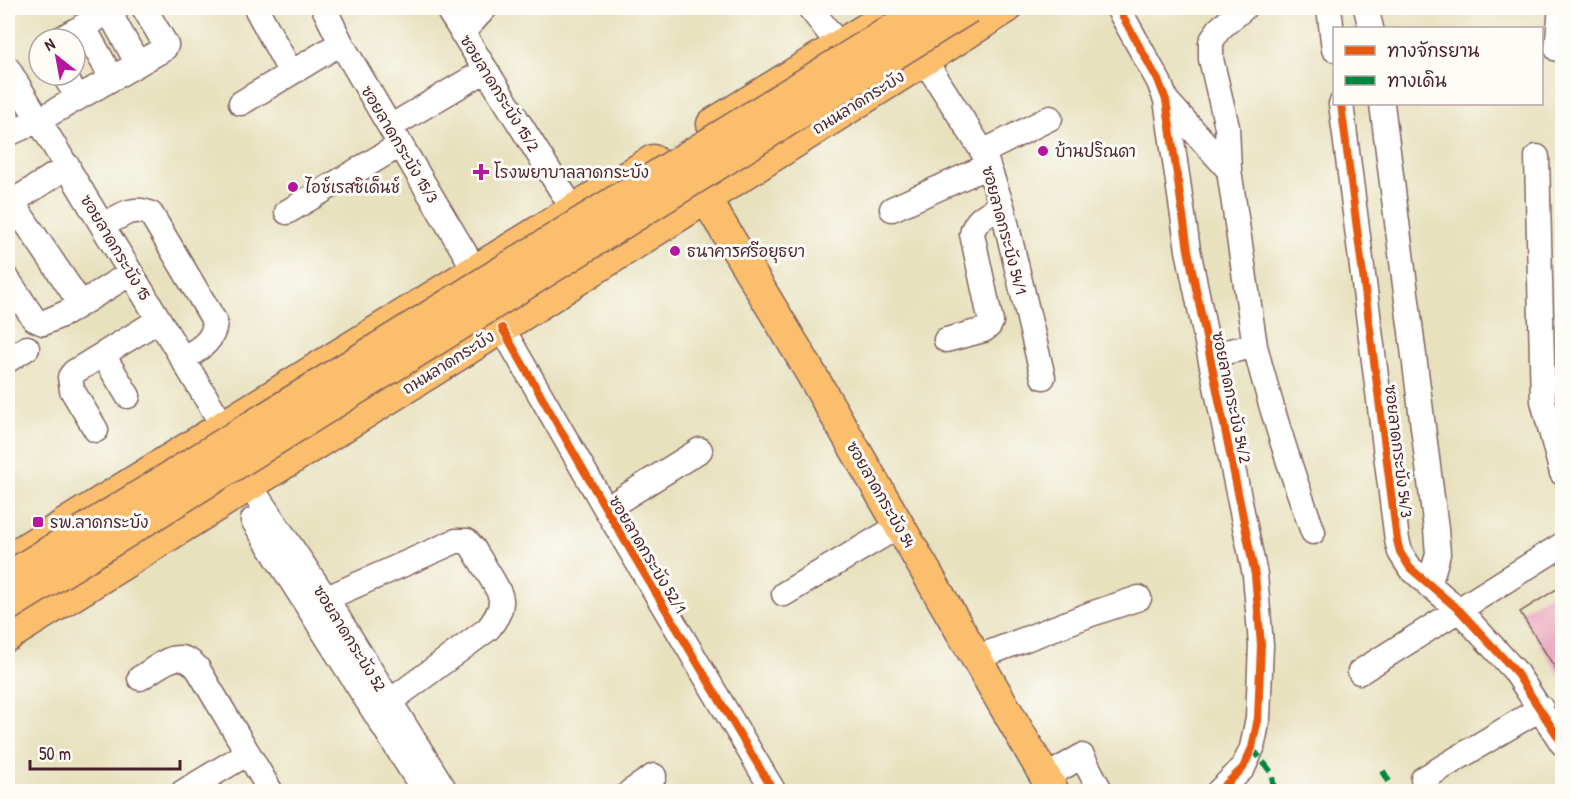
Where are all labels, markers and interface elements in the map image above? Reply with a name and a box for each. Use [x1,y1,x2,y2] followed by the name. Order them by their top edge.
[27,27,87,87] north arrow
[1333,27,1543,105] legend
[455,30,545,156] street label: ซอยลาดกระบัง 15/2
[40,32,59,56] text: N
[1387,38,1479,63] text: ทางจักรยาน
[808,65,908,139] street label: ถนนลาดกระบัง
[1387,68,1447,93] text: ทางเดิน
[356,81,444,207] street label: ซอยลาดกระบัง 15/3
[1055,140,1136,162] place label: บ้านปริณดา
[1036,144,1050,158] marker: บ้านปริณดา
[494,161,649,183] place label: โรงพยาบาลลาดกระบัง
[472,163,490,181] marker: โรงพยาบาลลาดกระบัง
[977,163,1033,297] street label: ซอยลาดกระบัง 54/1
[304,176,400,198] place label: ไอช์เรสซิเด็นช์
[286,180,300,194] marker: ไอช์เรสซิเด็นช์
[76,190,156,304] street label: ซอยลาดกระบัง 15
[687,240,805,264] place label: ธนาคารศรีอยุธยา
[668,244,682,258] marker: ธนาคารศรีอยุธยา
[398,325,498,399] street label: ถนนลาดกระบัง
[1207,329,1257,465] street label: ซอยลาดกระบัง 54/2
[1380,383,1418,519] street label: ซอยลาดกระบัง 54/3
[842,437,920,551] street label: ซอยลาดกระบัง 54
[604,491,692,617] street label: ซอยลาดกระบัง 52/1
[50,511,148,533] place label: รพ.ลาดกระบัง
[31,515,45,529] marker: รพ.ลาดกระบัง
[309,581,392,696] street label: ซอยลาดกระบัง 52
[30,733,180,771] scale bar
[39,741,71,766] text: 50 m

